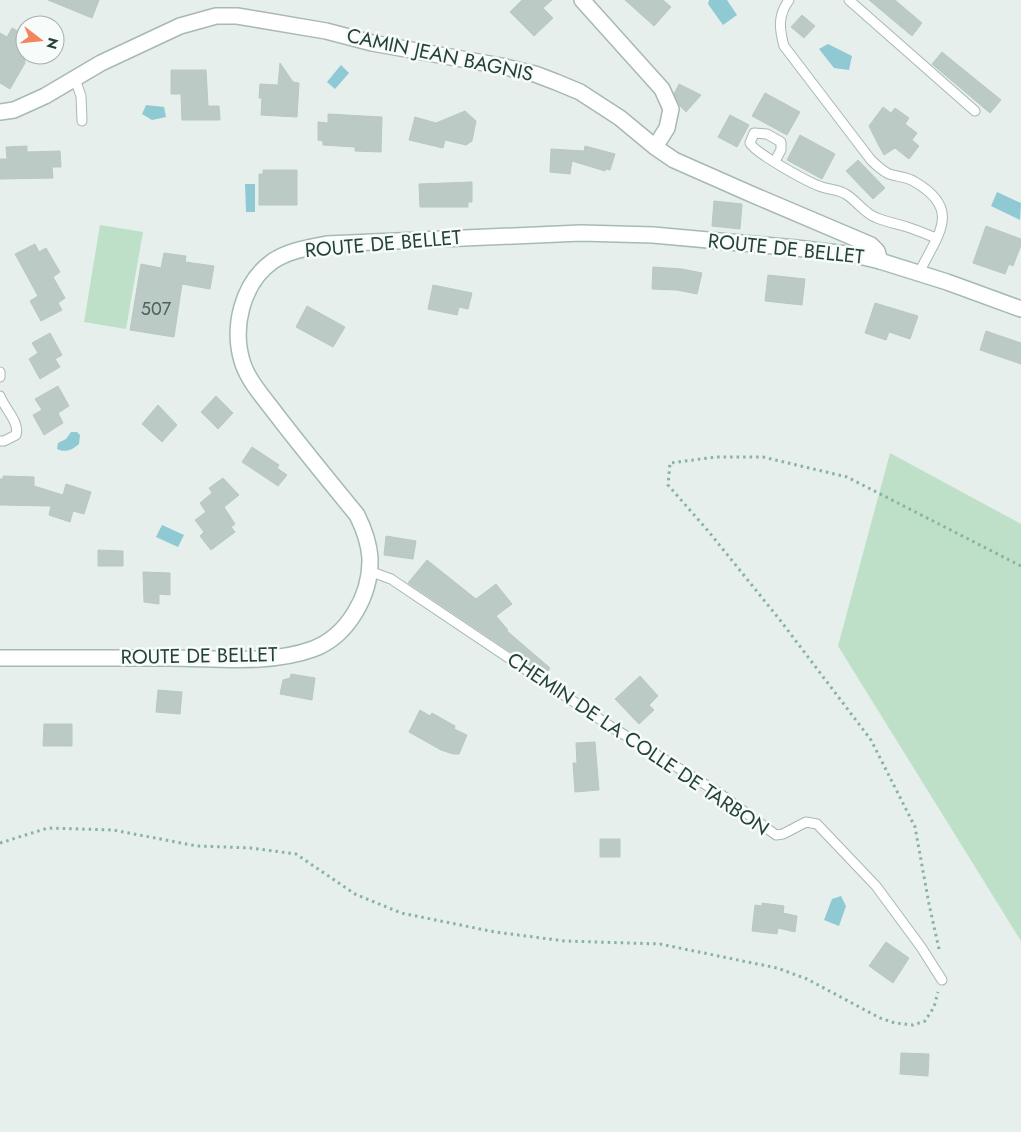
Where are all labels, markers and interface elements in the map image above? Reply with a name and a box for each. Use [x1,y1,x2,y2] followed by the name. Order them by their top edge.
[15,15,65,65] north arrow
[344,21,536,89] street label: CAMIN JEAN BAGNIS
[41,35,64,52] text: N
[304,223,463,265] street label: ROUTE DE BELLET
[706,226,866,272] street label: ROUTE DE BELLET
[141,296,172,322] house number: 507
[120,640,278,672] street label: ROUTE DE BELLET
[501,645,775,843] street label: CHEMIN DE LA COLLE DE TARBON

